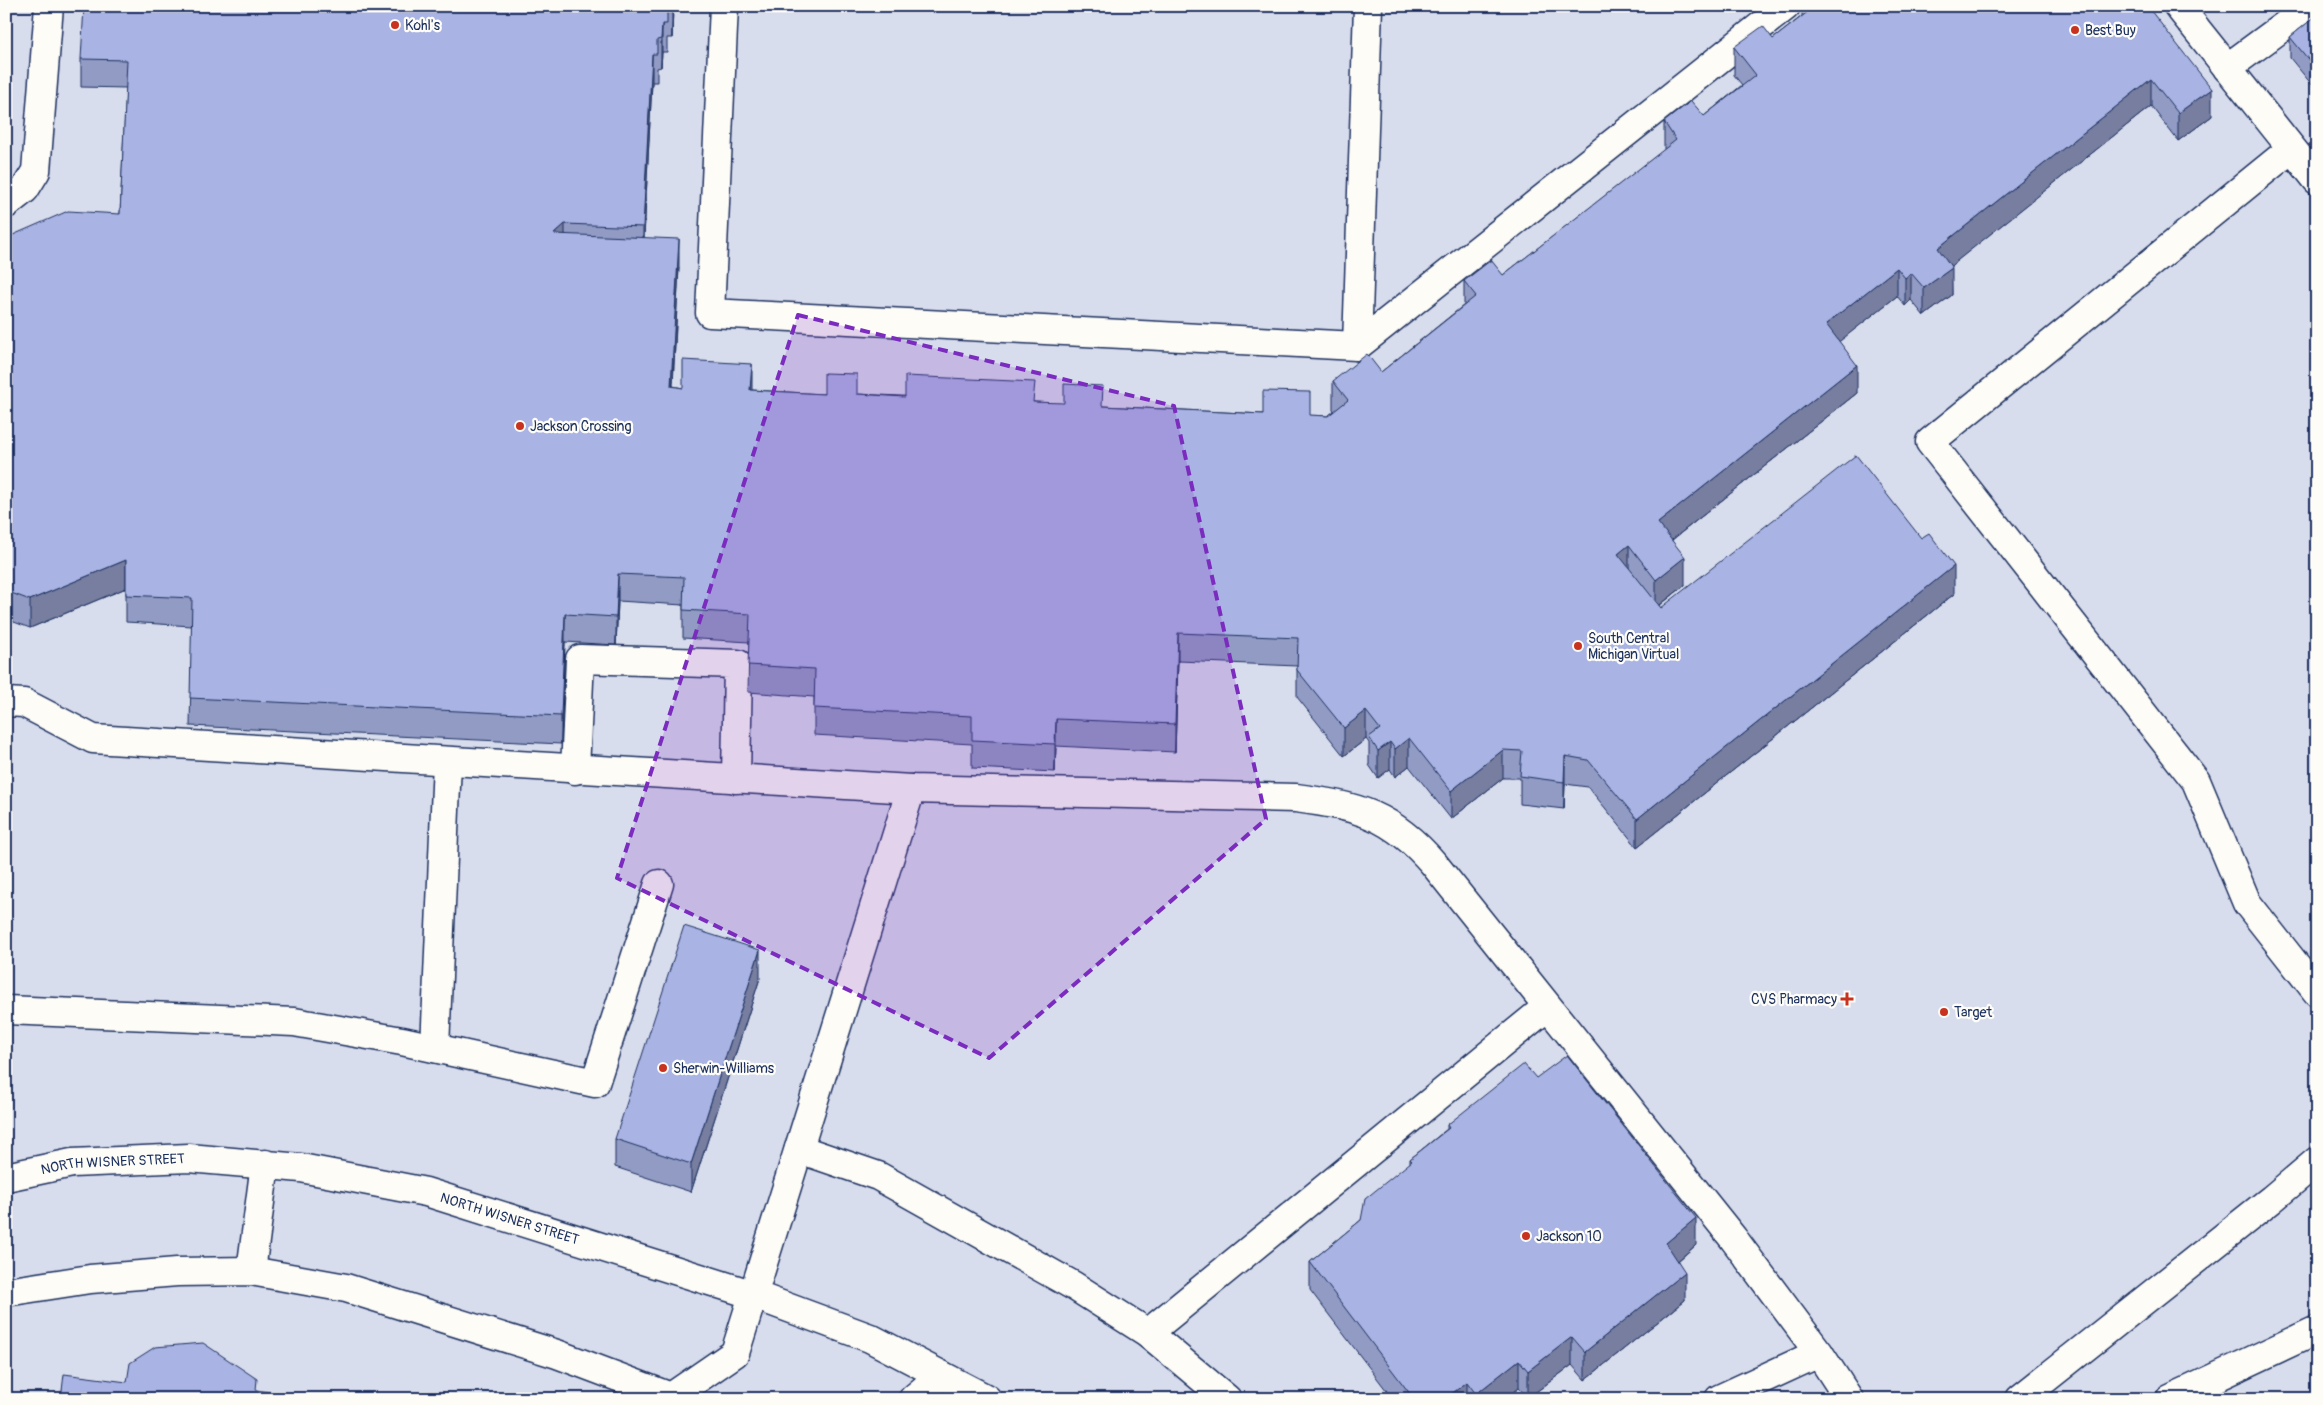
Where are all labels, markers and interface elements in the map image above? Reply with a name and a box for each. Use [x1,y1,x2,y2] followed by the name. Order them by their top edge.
[405,17,441,34] place label: Kohl's
[389,19,401,31] marker: Kohl's
[2085,22,2136,39] place label: Best Buy
[2069,24,2081,36] marker: Best Buy
[530,418,631,435] place label: Jackson Crossing
[514,420,526,432] marker: Jackson Crossing
[1588,630,1679,663] place label: South Central Michigan Virtual
[1572,640,1584,652] marker: South Central Michigan Virtual
[1751,991,1837,1008] place label: CVS Pharmacy
[1841,993,1853,1005] marker: CVS Pharmacy
[1954,1004,1992,1021] place label: Target
[1938,1006,1950,1018] marker: Target
[673,1060,775,1077] place label: Sherwin-Williams
[657,1062,669,1074] marker: Sherwin-Williams
[39,1150,185,1178] street label: NORTH WISNER STREET
[438,1189,581,1248] street label: NORTH WISNER STREET
[1536,1228,1602,1245] place label: Jackson 10
[1520,1230,1532,1242] marker: Jackson 10

